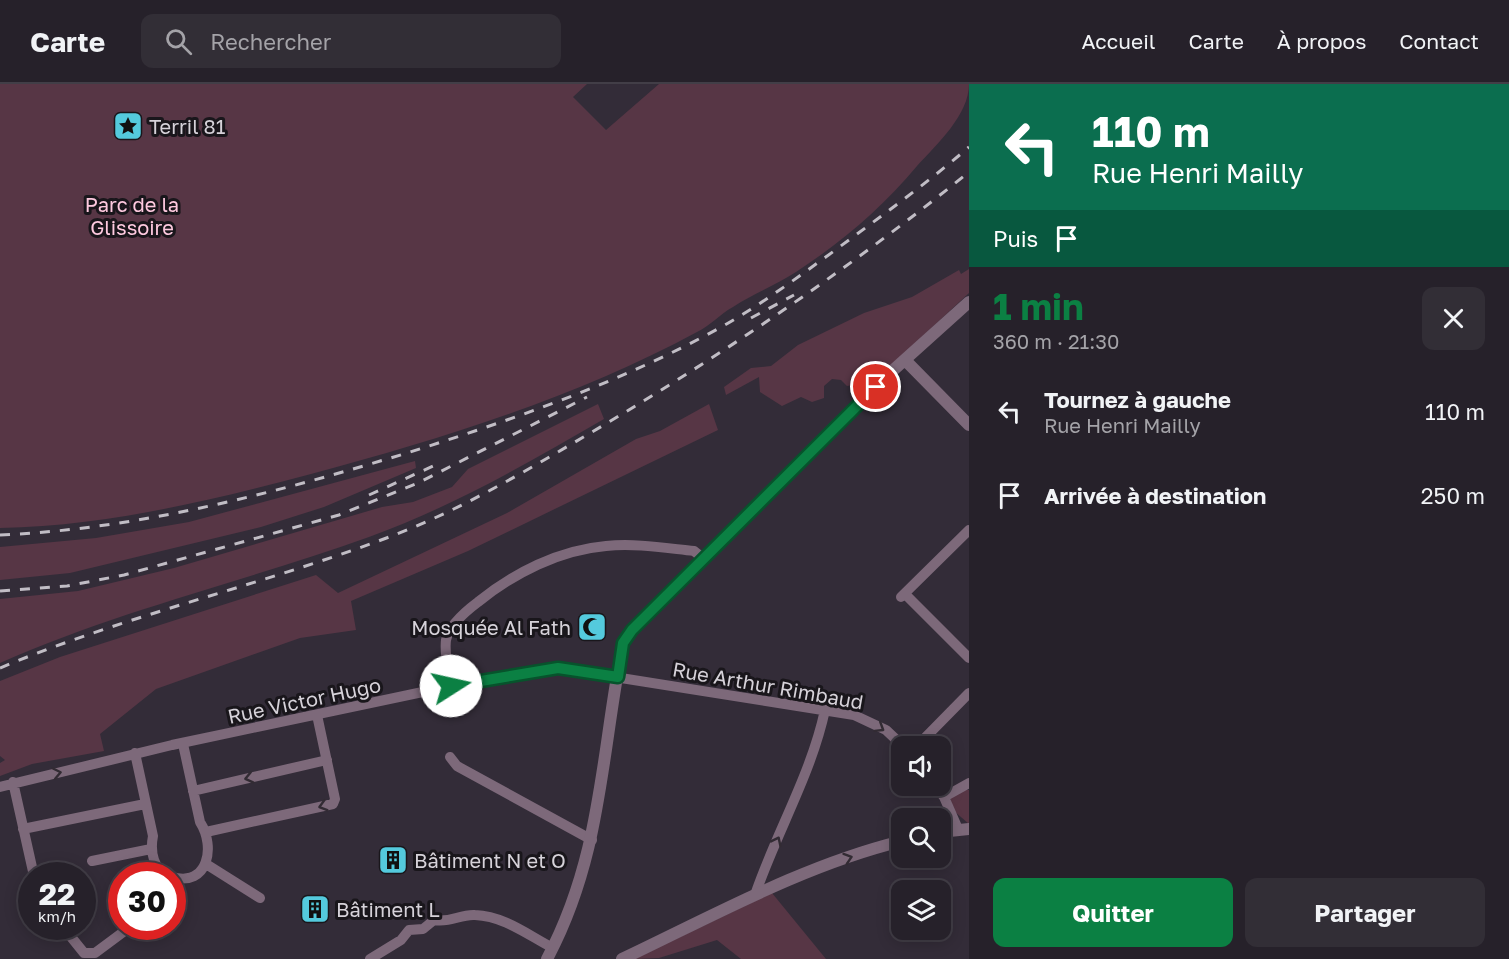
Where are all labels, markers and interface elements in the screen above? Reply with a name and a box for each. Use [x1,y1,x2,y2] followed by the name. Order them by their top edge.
[141,14,561,68] search box
[30,25,105,58] text: Carte
[162,25,195,58] icon: search
[210,28,331,55] text: Rechercher
[1082,28,1155,54] text: Accueil
[1188,28,1244,54] text: Carte
[1277,28,1366,54] text: À propos
[1399,28,1479,54] text: Contact
[1092,106,1210,156] text: 110 m
[993,108,1071,186] icon: left
[112,110,144,142] place icon: Terril 81
[149,114,226,138] place label: Terril 81
[1092,157,1303,189] text: Rue Henri Mailly
[85,192,179,239] park label: Parc de la Glissoire
[1050,222,1083,255] icon: arrive
[993,225,1038,252] text: Puis
[993,285,1084,328] text: 1 min
[1422,287,1485,350] button: close
[993,329,1119,353] text: 360 m · 21:30
[850,361,901,412] pin
[859,370,892,403] icon: arrive
[1044,386,1231,413] text: Tournez à gauche
[993,395,1026,428] icon: left
[1425,398,1485,425] text: 110 m
[1044,413,1201,437] text: Rue Henri Mailly
[993,479,1026,512] icon: arrive
[1044,482,1266,509] text: Arrivée à destination
[1421,482,1485,509] text: 250 m
[576,611,608,643] mosque icon: Mosquée Al Fath
[411,615,571,639] place label: Mosquée Al Fath
[419,654,483,718] position arrow
[671,656,865,714] street label: Rue Arthur Rimbaud
[225,672,383,728] street label: Rue Victor Hugo
[874,720,884,732] one-way arrow
[891,736,951,940] map controls
[891,736,951,796] button: sound
[51,767,61,780] one-way arrow
[245,770,255,783] one-way arrow
[318,799,329,811] one-way arrow
[891,808,951,868] button: search
[770,836,782,847] one-way arrow
[377,844,409,876] building icon: Bâtiment N et O
[414,848,566,872] place label: Bâtiment N et O
[842,852,853,865] one-way arrow
[108,862,186,940] speed limit sign: 30
[39,876,75,912] text: 22
[993,878,1233,947] button: Quitter
[1245,878,1485,947] button: Partager
[891,880,951,940] button: layers
[299,893,331,925] building icon: Bâtiment L
[336,897,440,921] place label: Bâtiment L
[38,907,76,925] text: km/h

